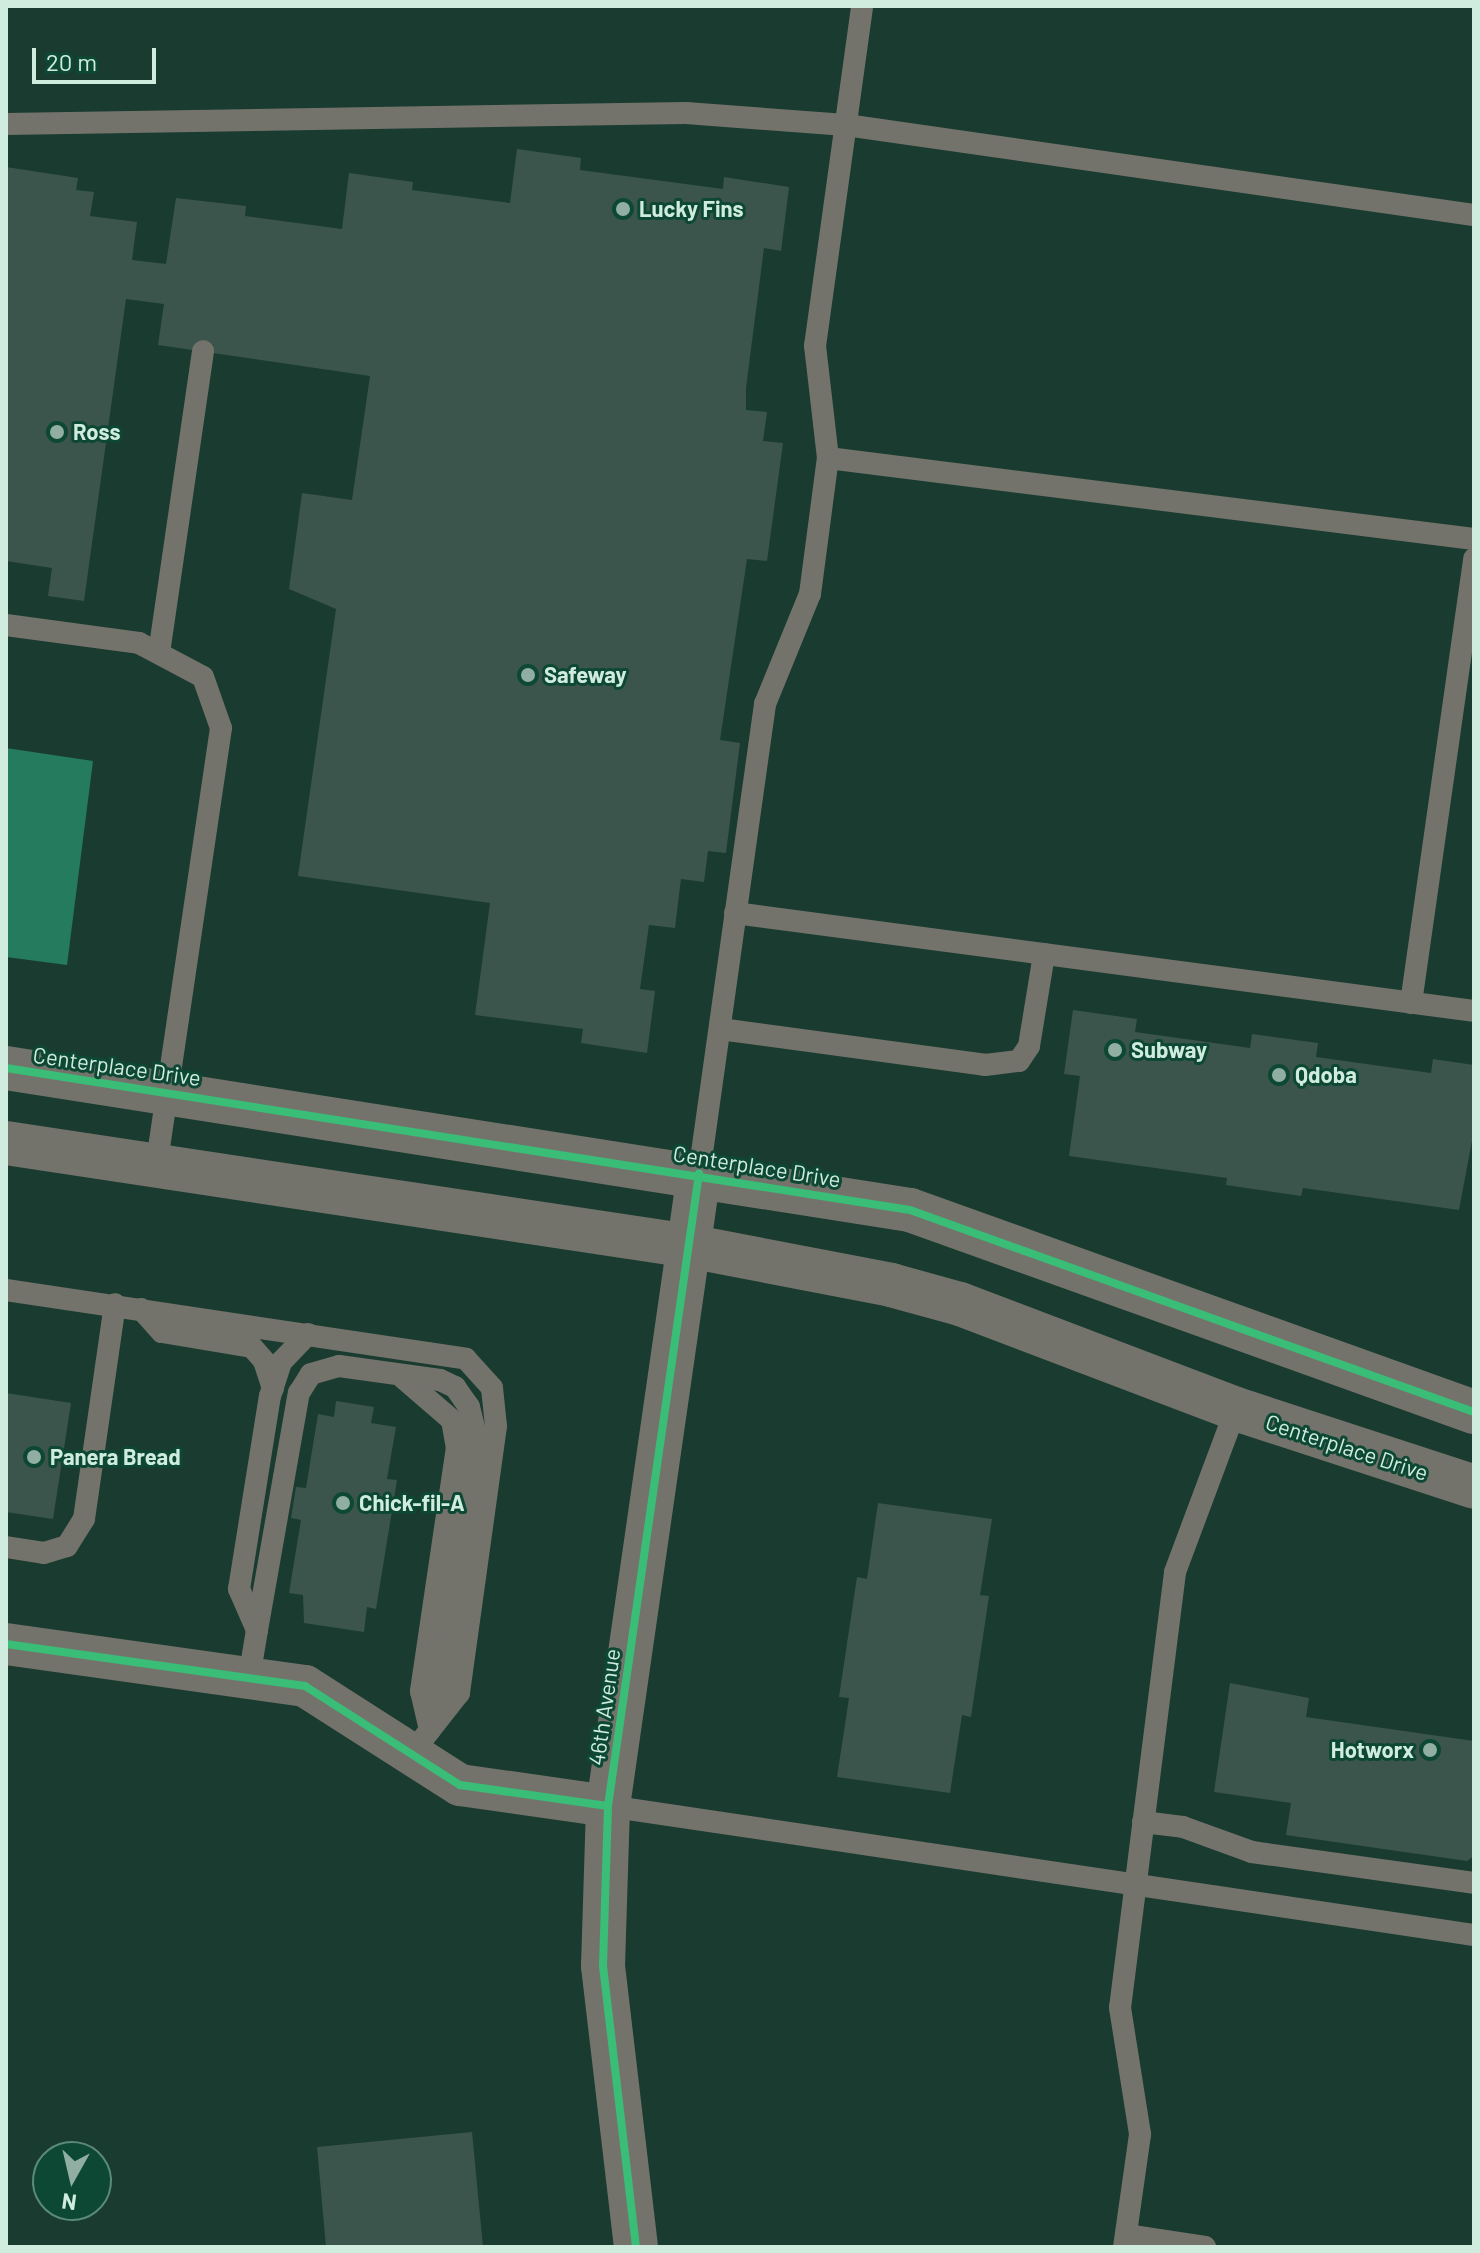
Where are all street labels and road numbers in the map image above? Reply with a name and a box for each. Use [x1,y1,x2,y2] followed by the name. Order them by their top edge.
[31,1041,203,1091] street label: Centerplace Drive
[671,1140,843,1192] street label: Centerplace Drive
[1262,1408,1432,1486] street label: Centerplace Drive
[583,1647,625,1767] street label: 46th Avenue

